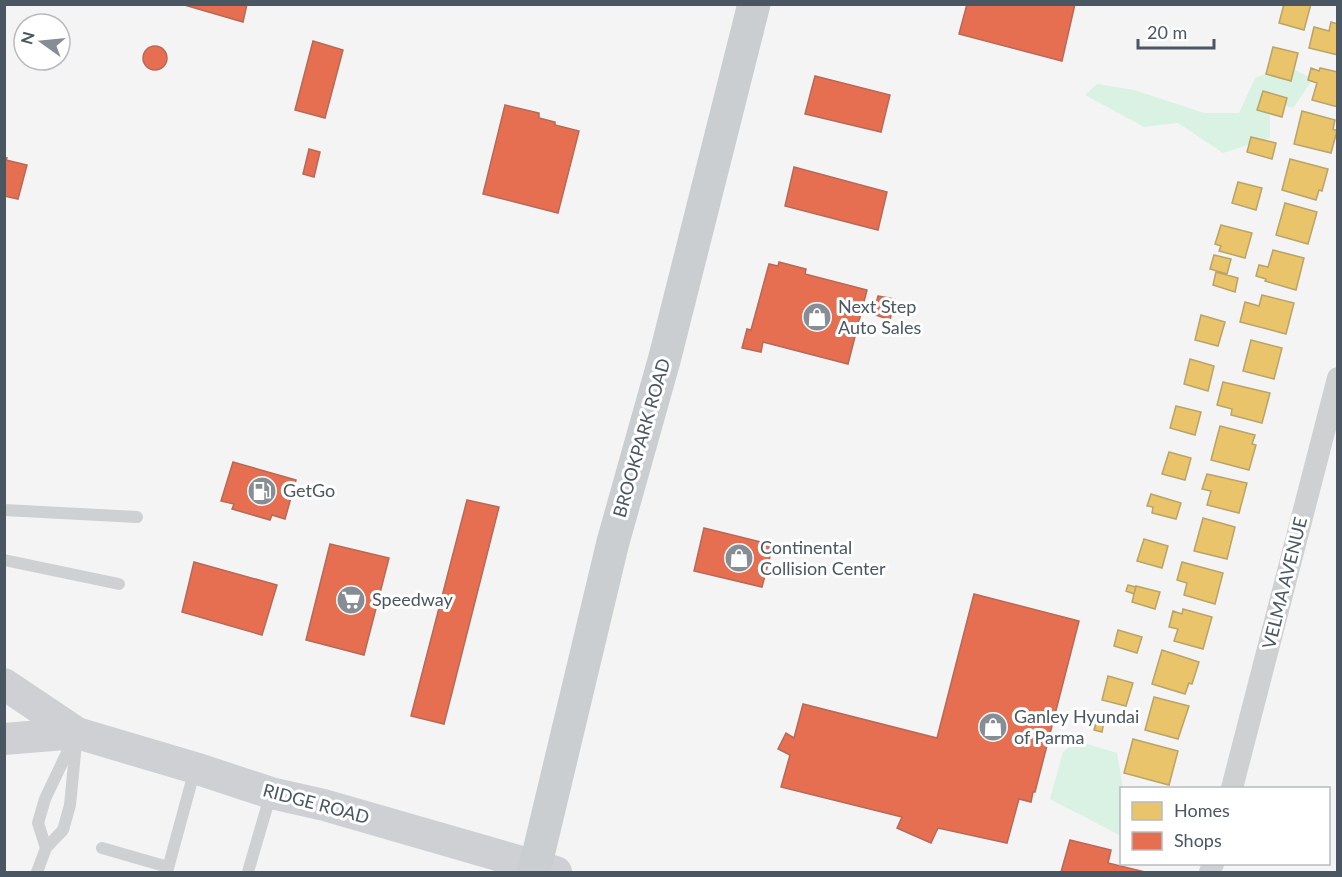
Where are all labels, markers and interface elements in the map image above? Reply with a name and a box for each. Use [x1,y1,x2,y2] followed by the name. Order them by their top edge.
[12,12,72,72] north arrow
[1138,12,1214,50] scale bar
[1147,21,1187,43] text: 20 m
[16,30,38,46] text: N
[838,295,922,338] place label: Next Step Auto Sales
[801,301,833,333] shop icon: Next Step Auto Sales
[608,356,674,520] street label: BROOKPARK ROAD
[246,475,278,507] fuel station icon: GetGo
[283,479,335,501] place label: GetGo
[1257,514,1311,651] street label: VELMA AVENUE
[760,536,886,579] place label: Continental Collision Center
[723,542,755,574] shop icon: Continental Collision Center
[335,584,367,616] supermarket icon: Speedway
[372,588,454,610] place label: Speedway
[1014,705,1139,748] place label: Ganley Hyundai of Parma
[977,711,1009,743] shop icon: Ganley Hyundai of Parma
[261,778,372,828] street label: RIDGE ROAD
[1120,787,1330,865] legend
[1174,799,1230,821] text: Homes
[1174,829,1222,851] text: Shops

